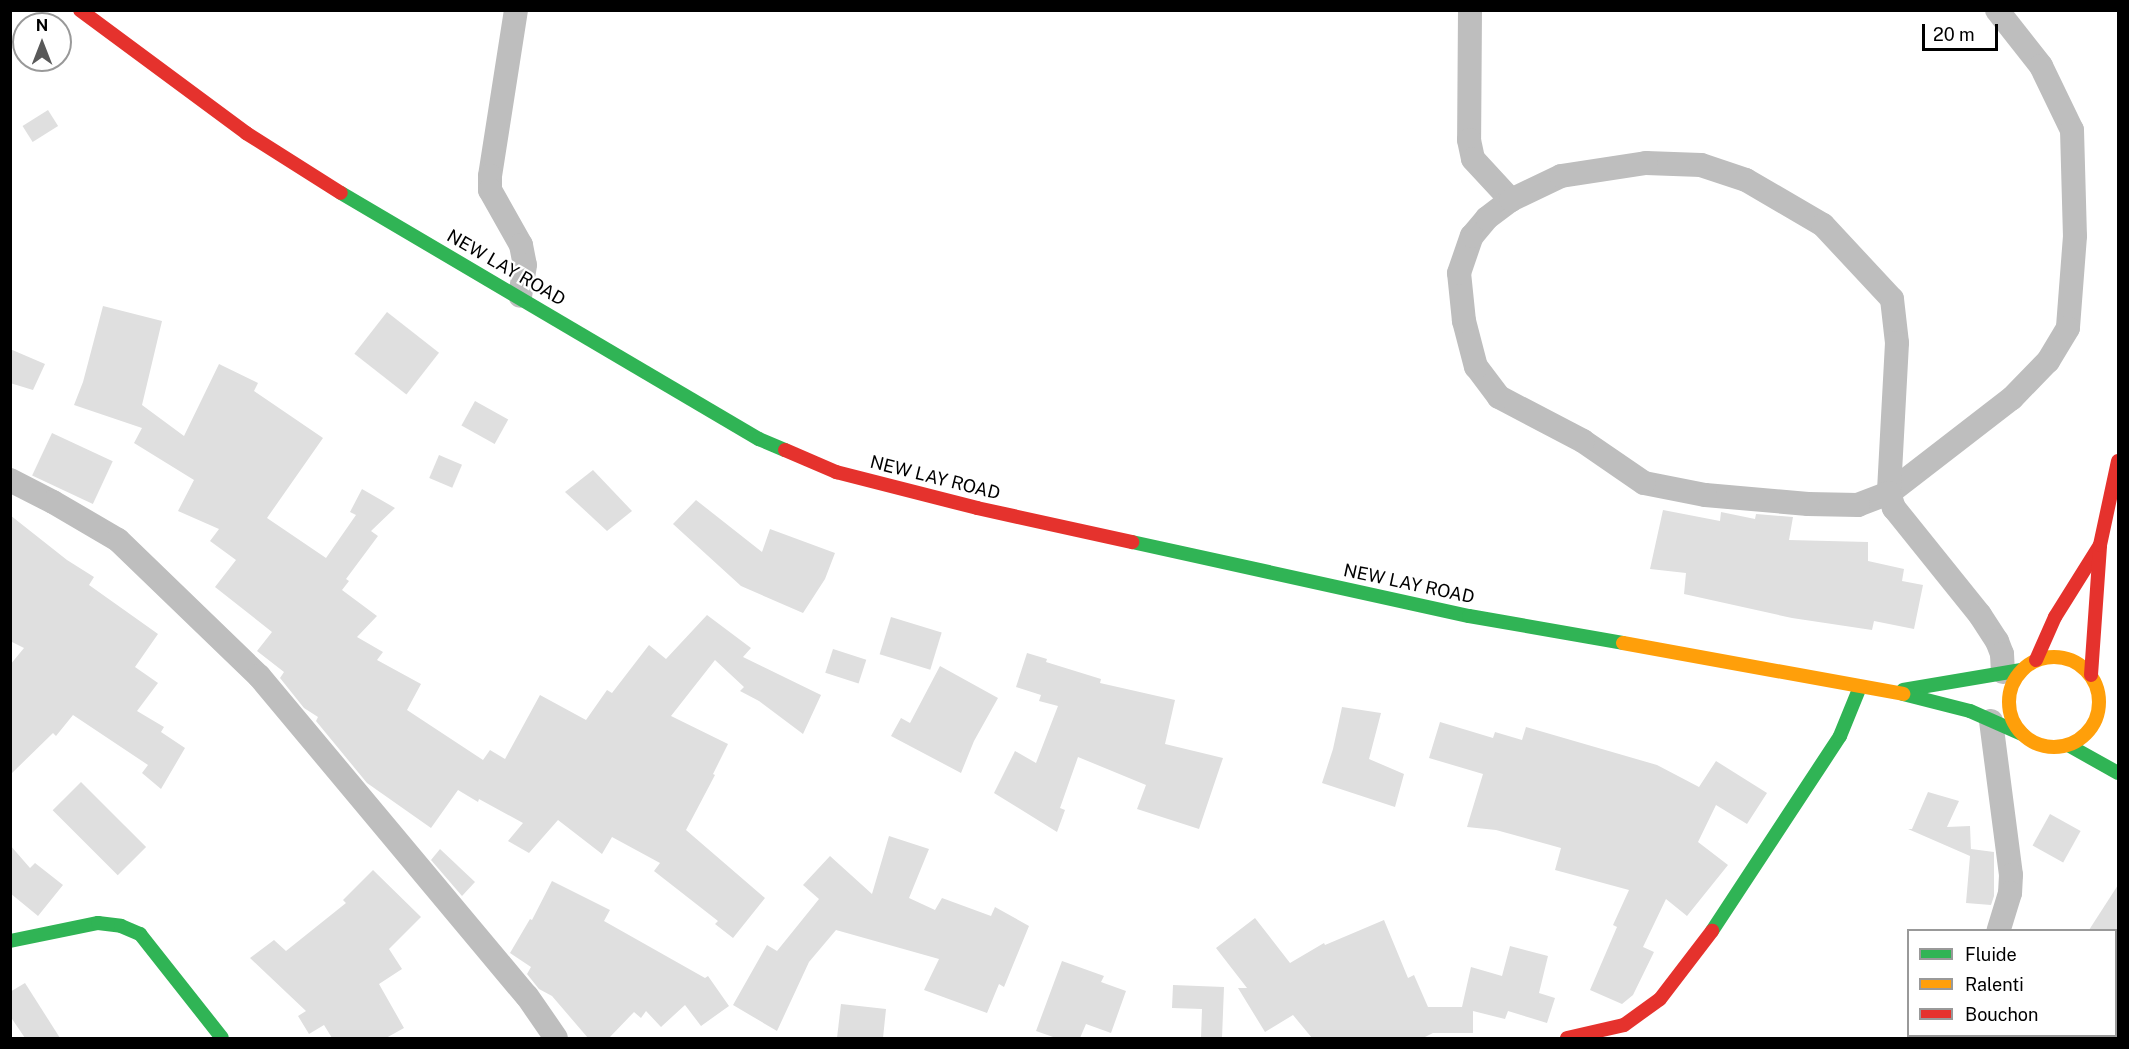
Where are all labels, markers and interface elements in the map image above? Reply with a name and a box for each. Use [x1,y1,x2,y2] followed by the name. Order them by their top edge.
[12,12,72,72] north arrow
[1925,12,2002,50] scale bar
[36,16,48,35] text: N
[1933,24,1975,45] text: 20 m
[443,225,569,311] street label: NEW LAY ROAD
[868,451,1002,505] street label: NEW LAY ROAD
[1341,560,1477,608] street label: NEW LAY ROAD
[1907,929,2117,1037] legend
[1965,944,2017,965] text: Fluide
[1965,974,2024,995] text: Ralenti
[1965,1004,2038,1025] text: Bouchon

